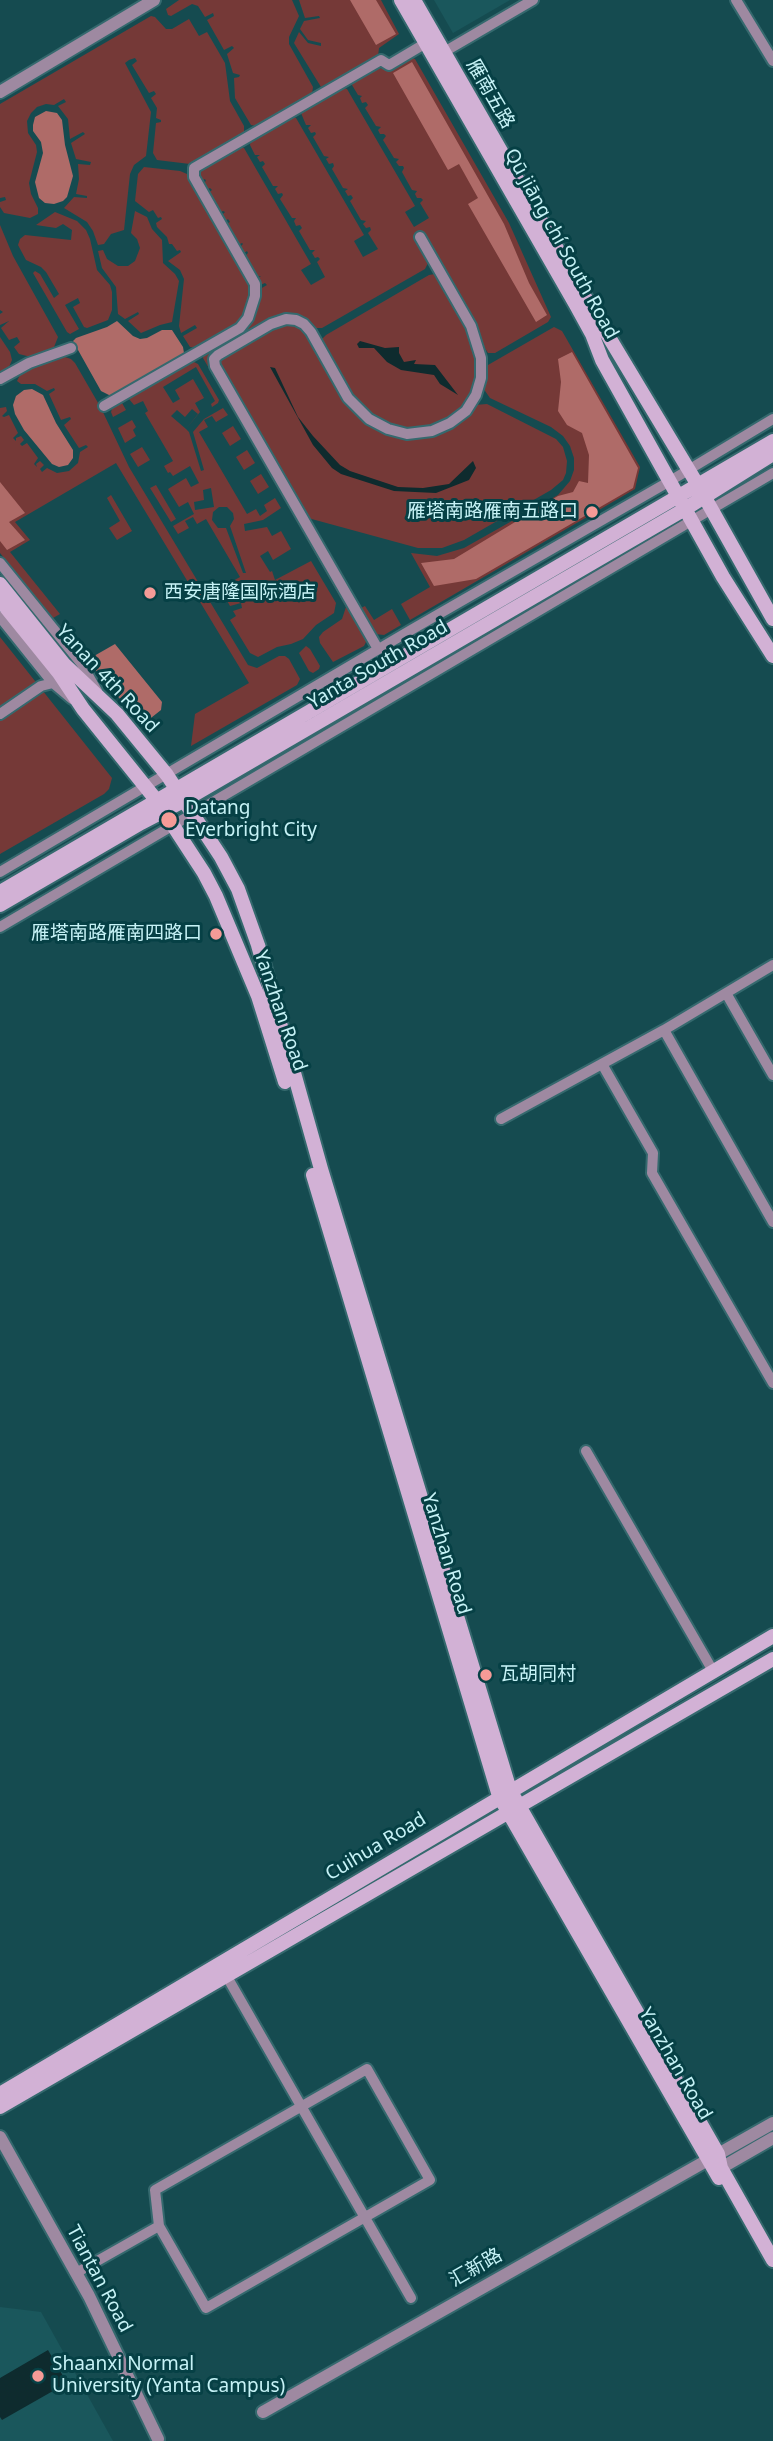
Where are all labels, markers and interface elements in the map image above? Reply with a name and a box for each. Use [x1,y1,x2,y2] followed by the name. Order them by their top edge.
[461,55,519,133] street label: 雁南五路
[499,145,623,343] street label: Qū jiāng chí South Road
[407,501,578,523] place label: 雁塔南路雁南五路口
[584,504,600,520] marker: 雁塔南路雁南五路口
[164,582,316,604] place label: 西安唐隆国际酒店
[142,585,158,601] marker: 西安唐隆国际酒店
[304,616,452,714] street label: Yanta South Road
[51,620,163,738] street label: Yanan 4th Road
[185,798,317,842] place label: Datang Everbright City
[159,810,179,830] marker: Datang Everbright City
[31,923,202,945] place label: 雁塔南路雁南四路口
[208,926,224,942] marker: 雁塔南路雁南四路口
[249,948,311,1074] street label: Yanzhan Road
[417,1490,475,1618] street label: Yanzhan Road
[500,1664,576,1686] place label: 瓦胡同村
[478,1667,494,1683] marker: 瓦胡同村
[322,1808,430,1886] street label: Cuihua Road
[634,2004,716,2124] street label: Yanzhan Road
[61,2222,137,2336] street label: Tiantan Road
[446,2244,506,2292] street label: 汇新路
[52,2354,285,2398] place label: Shaanxi Normal University (Yanta Campus)
[30,2368,46,2384] marker: Shaanxi Normal University (Yanta Campus)

